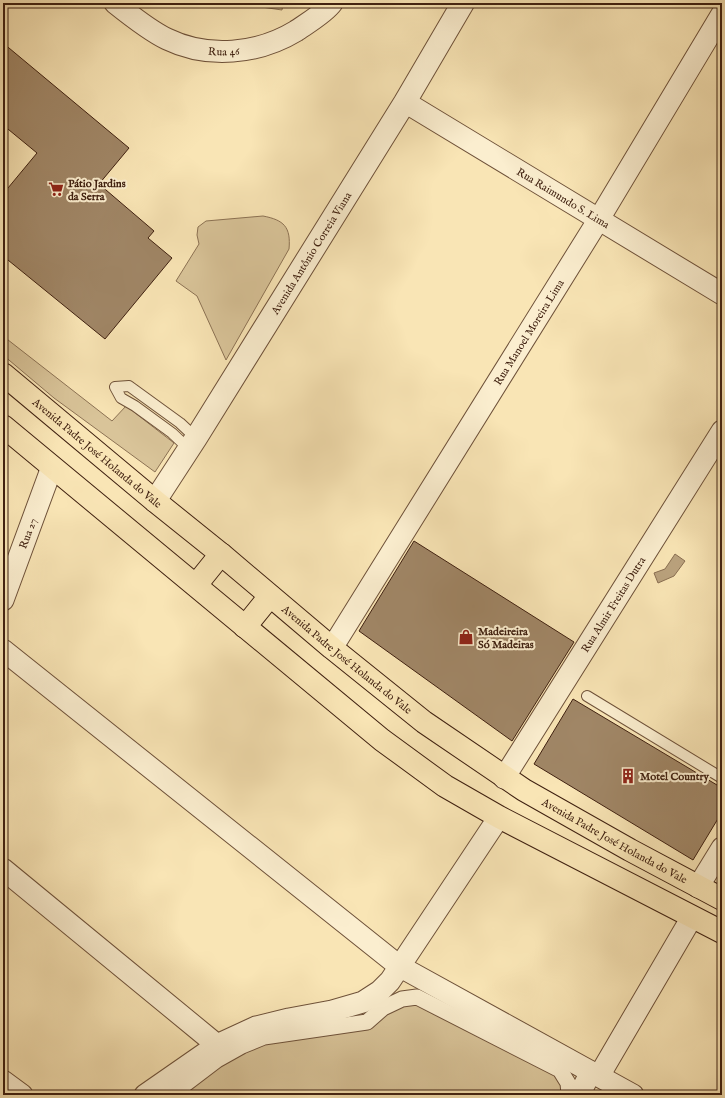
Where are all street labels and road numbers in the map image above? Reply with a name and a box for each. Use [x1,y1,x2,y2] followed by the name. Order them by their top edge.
[208,44,241,60] street label: Rua 46
[514,165,612,232] street label: Rua Raimundo S. Lima
[268,190,355,318] street label: Avenida Antônio Correia Viana
[491,277,568,388] street label: Rua Manoel Moreira Lima
[28,395,164,512] street label: Avenida Padre José Holanda do Vale
[16,517,40,551] street label: Rua 27
[579,554,649,655] street label: Rua Almir Freitas Dutra
[278,602,414,717] street label: Avenida Padre José Holanda do Vale
[538,795,689,887] street label: Avenida Padre José Holanda do Vale

